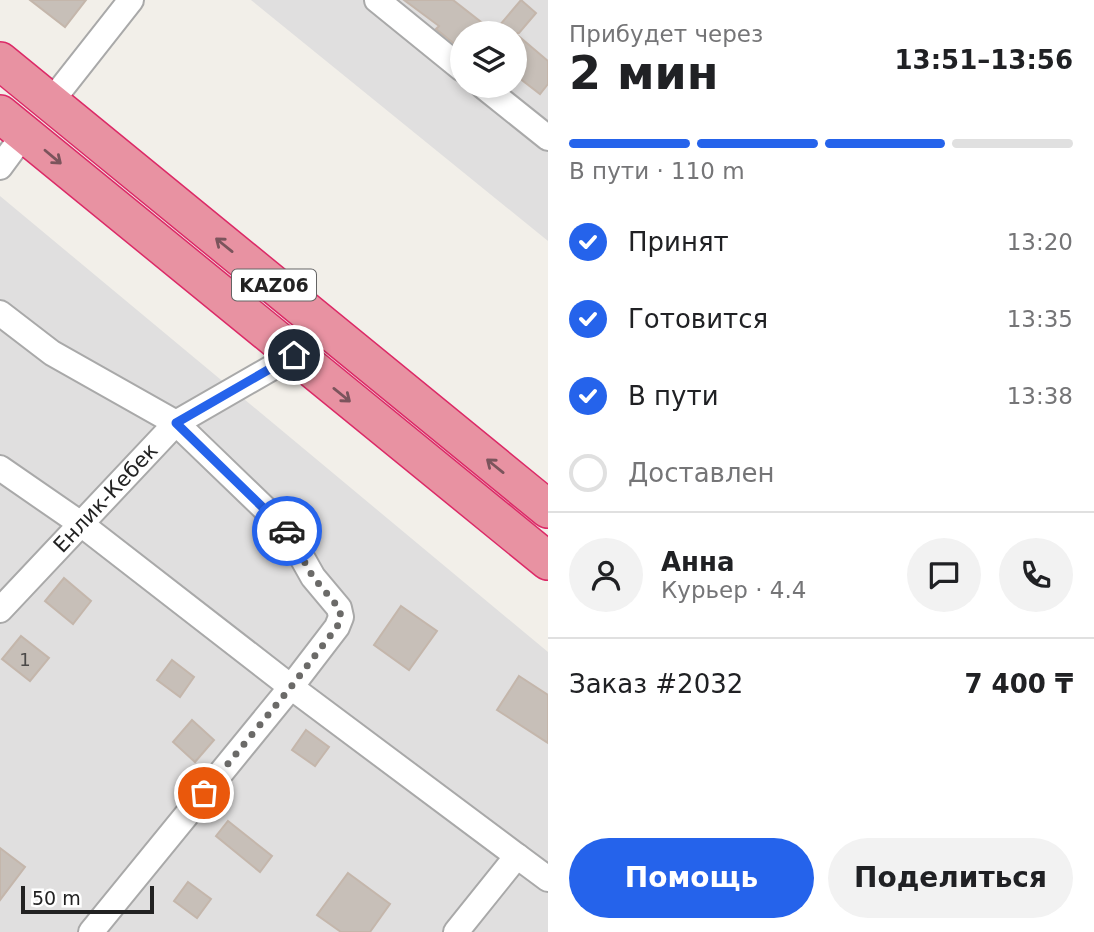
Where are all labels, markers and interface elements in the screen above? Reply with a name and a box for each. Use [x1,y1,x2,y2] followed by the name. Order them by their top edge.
[450,21,527,98] map controls
[450,21,527,98] button: layers
[569,21,763,47] text: Прибудет через
[894,45,1073,75] text: 13:51–13:56
[569,46,719,100] text: 2 мин
[44,149,62,164] one-way arrow
[569,158,745,184] text: В пути · 110 m
[569,223,607,261] icon: check
[628,227,729,257] text: Принят
[1007,229,1073,255] text: 13:20
[216,237,234,252] one-way arrow
[232,270,316,300] road number: KАZ06
[569,300,607,338] icon: check
[628,304,768,334] text: Готовится
[1007,306,1073,332] text: 13:35
[264,325,324,385] pin
[275,336,313,374] icon: home
[569,377,607,415] icon: check
[628,381,719,411] text: В пути
[1007,383,1073,409] text: 13:38
[333,387,351,402] one-way arrow
[49,438,163,557] street label: Енлик-Кебек
[487,458,505,474] one-way arrow
[628,458,775,488] text: Доставлен
[252,496,322,566] courier
[268,512,306,550] icon: car
[569,538,643,612] button: person
[907,538,981,612] button: chat
[999,538,1073,612] button: phone
[661,547,735,577] text: Анна
[661,577,806,603] text: Курьер · 4.4
[19,649,31,670] house number: 1
[569,669,743,699] text: Заказ #2032
[964,669,1073,699] text: 7 400 ₸
[174,763,234,823] pin
[185,774,223,812] icon: bag
[569,838,814,918] button: Помощь
[828,838,1073,918] button: Поделиться
[21,883,154,915] scale bar
[32,887,81,909] text: 50 m

